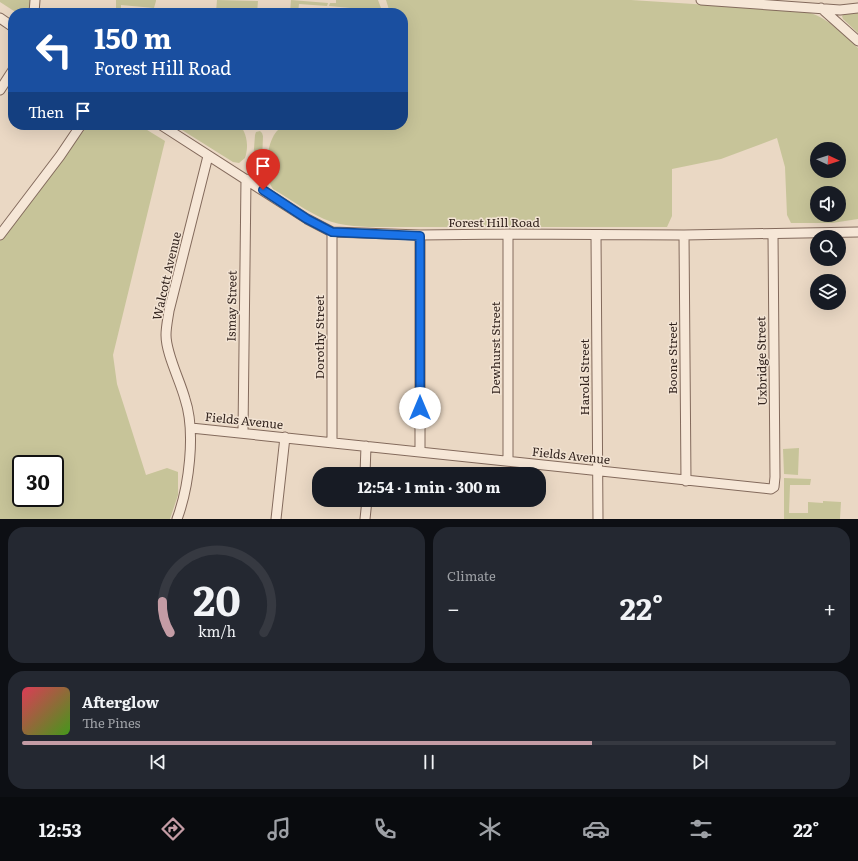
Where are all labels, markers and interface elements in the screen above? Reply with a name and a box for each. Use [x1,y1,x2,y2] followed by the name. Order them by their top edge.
[94,16,172,58] text: 150 m
[28,24,80,76] icon: left
[94,54,231,81] text: Forest Hill Road
[28,100,64,123] text: Then
[72,100,94,122] icon: arrive
[810,142,846,178] north arrow
[810,142,846,310] map controls
[246,149,280,190] pin
[252,155,274,177] icon: arrive
[810,186,846,222] button: sound
[448,213,540,231] street label: Forest Hill Road
[147,230,185,322] street label: Walcott Avenue
[810,230,846,266] button: search
[221,270,241,342] street label: Ismay Street
[810,274,846,310] button: layers
[310,295,328,379] street label: Dorothy Street
[486,301,504,395] street label: Dewhurst Street
[751,316,771,406] street label: Uxbridge Street
[663,322,681,394] street label: Boone Street
[575,338,593,415] street label: Harold Street
[399,387,441,429] position arrow
[204,407,284,433] street label: Fields Avenue
[531,442,611,468] street label: Fields Avenue
[12,455,64,507] speed limit sign: 30
[357,475,501,498] text: 12:54 · 1 min · 300 m
[447,566,496,585] text: Climate
[193,567,240,629] text: 20
[620,585,663,629] text: 22°
[447,591,460,624] text: −
[823,591,836,624] text: +
[197,620,236,641] text: km/h
[82,690,159,713] text: Afterglow
[82,713,140,732] text: The Pines
[147,751,169,773] icon: previous
[418,751,440,773] icon: pause
[689,751,711,773] icon: next
[159,815,187,843] icon: directions
[265,815,293,843] icon: music
[371,815,399,843] icon: phone
[476,815,504,843] icon: climate
[582,815,610,843] icon: car
[687,815,715,843] icon: filters
[39,816,82,843] text: 12:53
[793,816,819,843] text: 22°

